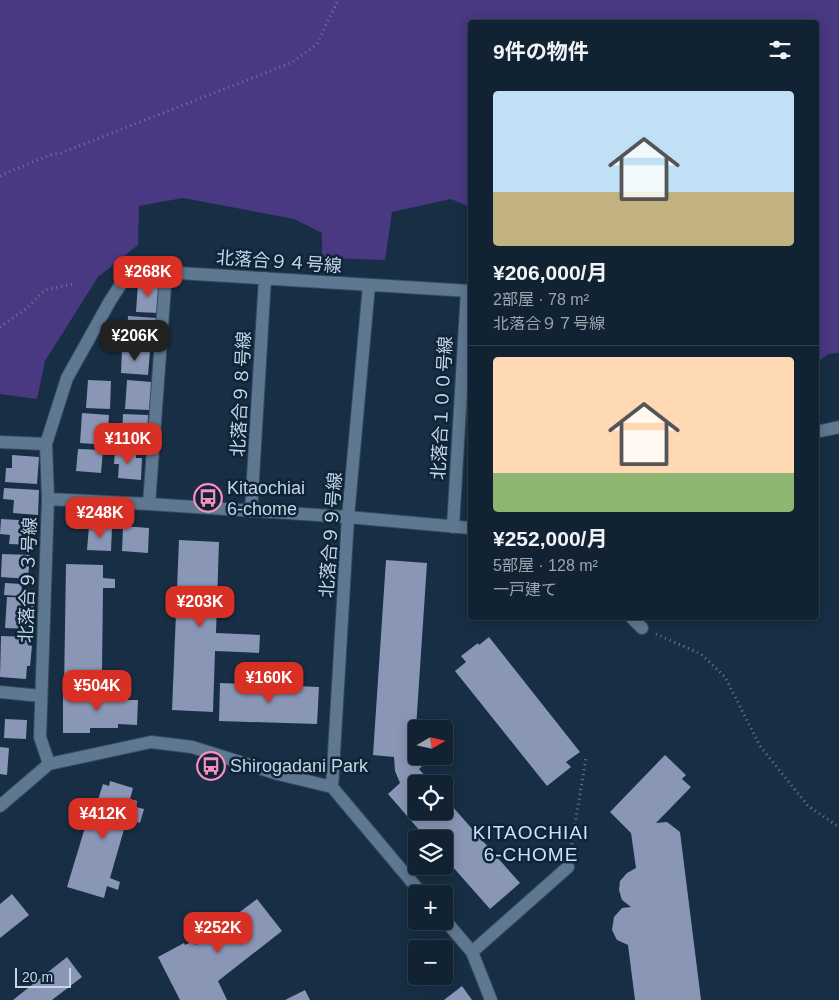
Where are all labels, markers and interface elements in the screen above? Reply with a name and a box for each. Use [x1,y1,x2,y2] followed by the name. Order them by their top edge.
[766,36,794,64] icon: filters
[493,40,589,63] text: 9件の物件
[599,124,689,214] icon: home
[215,248,343,276] street label: 北落合９４号線
[113,256,183,298] pin: ¥268K
[493,261,607,284] text: ¥206,000/月
[124,263,172,280] text: ¥268K
[493,291,589,308] text: 2部屋 · 78 m²
[493,315,605,332] text: 北落合９７号線
[100,320,170,362] pin: ¥206K
[111,327,159,344] text: ¥206K
[228,331,254,457] street label: 北落合９８号線
[428,336,456,480] street label: 北落合１００号線
[599,389,689,479] icon: home
[93,422,163,465] pin: ¥110K
[105,430,151,447] text: ¥110K
[317,471,345,599] street label: 北落合９９号線
[227,478,305,519] place label: Kitaochiai 6-chome
[193,483,223,513] bus stop icon: Kitaochiai 6-chome
[65,496,135,539] pin: ¥248K
[76,504,124,521] text: ¥248K
[16,517,40,643] street label: 北落合９３号線
[493,527,607,550] text: ¥252,000/月
[493,557,598,574] text: 5部屋 · 128 m²
[493,581,557,598] text: 一戸建て
[165,586,235,628] pin: ¥203K
[176,593,224,610] text: ¥203K
[234,662,304,704] pin: ¥160K
[245,669,293,686] text: ¥160K
[62,670,132,712] pin: ¥504K
[73,677,121,694] text: ¥504K
[408,720,452,765] north arrow
[408,720,453,985] map controls
[196,751,226,781] bus stop icon: Shirogadani Park
[230,756,369,776] place label: Shirogadani Park
[408,775,453,820] button: locate
[68,798,138,840] pin: ¥412K
[79,805,127,822] text: ¥412K
[473,822,589,865] district label: KITAOCHIAI 6-CHOME
[408,830,453,875] button: layers
[408,885,453,930] button: +
[183,912,253,954] pin: ¥252K
[194,919,242,936] text: ¥252K
[408,940,453,985] button: −
[15,965,71,988] scale bar
[22,969,53,985] text: 20 m

